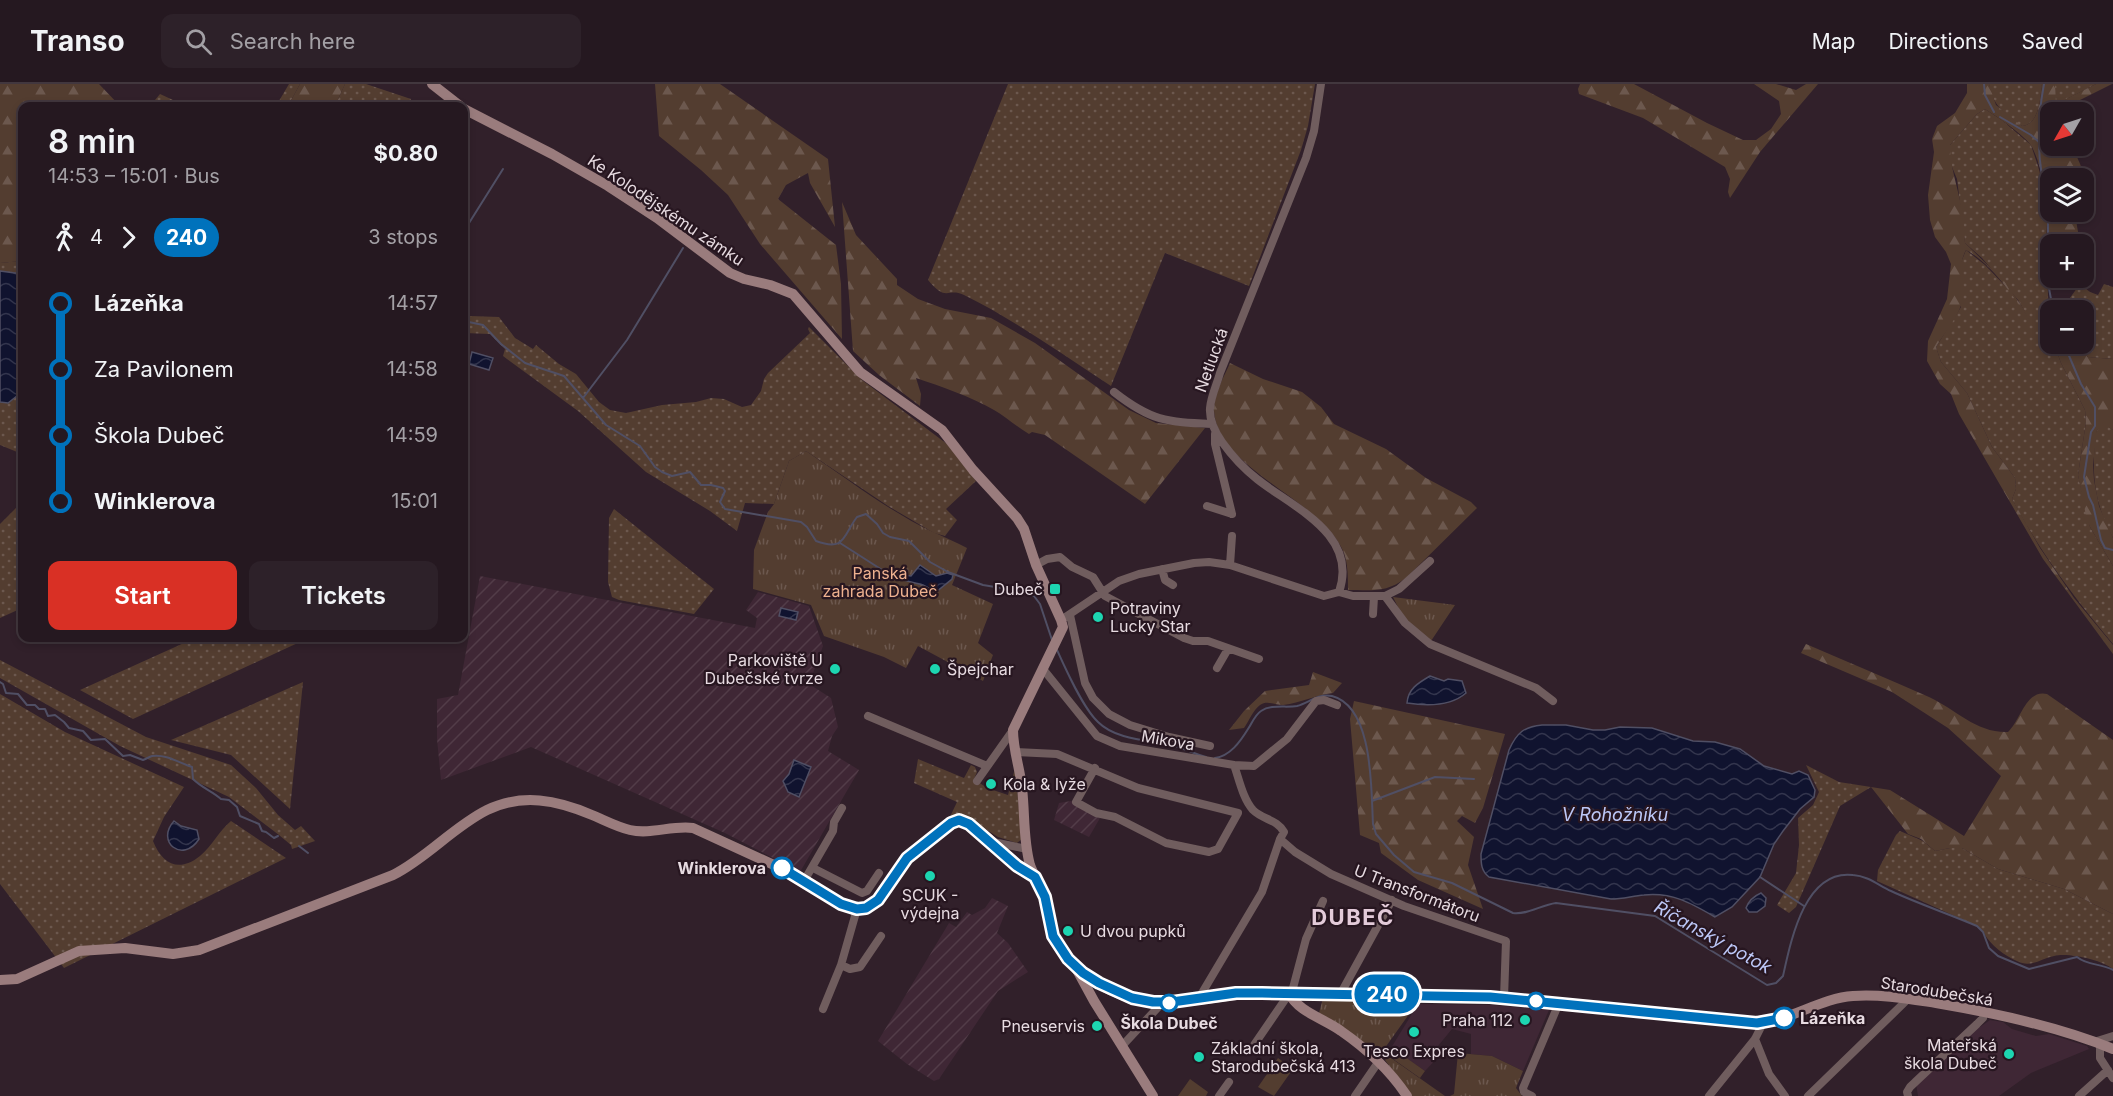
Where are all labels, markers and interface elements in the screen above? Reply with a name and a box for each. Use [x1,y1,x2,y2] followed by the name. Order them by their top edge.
[161,14,581,68] search box
[30,24,125,58] text: Transo
[182,25,215,58] icon: search
[230,28,355,54] text: Search here
[1812,29,1855,54] text: Map
[1888,29,1989,54] text: Directions
[2022,29,2083,54] text: Saved
[2040,102,2094,156] north arrow
[2040,102,2094,354] map controls
[48,121,136,161] text: 8 min
[374,140,438,166] text: $0.80
[584,150,748,270] street label: Ke Kolodějskému zámku
[48,164,220,188] text: 14:53 – 15:01 · Bus
[2040,168,2094,222] button: layers
[48,221,81,254] icon: walk
[112,221,145,254] icon: forward
[90,225,103,249] text: 4
[166,225,207,250] text: 240
[368,225,438,249] text: 3 stops
[2040,234,2094,288] button: +
[94,290,184,316] text: Lázeňka
[388,291,438,315] text: 14:57
[2040,300,2094,354] button: −
[1190,325,1232,395] street label: Netlucká
[94,356,234,382] text: Za Pavilonem
[387,357,438,381] text: 14:58
[94,422,225,448] text: Škola Dubeč
[387,423,438,447] text: 14:59
[94,488,216,514] text: Winklerova
[391,489,438,513] text: 15:01
[48,561,237,630] button: Start
[249,561,438,630] button: Tickets
[823,563,937,601] park label: Panská zahrada Dubeč
[994,579,1043,599] place label: Dubeč
[1048,582,1062,596] marker: Dubeč
[1110,598,1191,636] place label: Potraviny Lucky Star
[1091,610,1105,624] marker: Potraviny Lucky Star
[705,650,823,688] place label: Parkoviště U Dubečské tvrze
[947,659,1014,679] place label: Špejchar
[828,662,842,676] marker: Parkoviště U Dubečské tvrze
[928,662,942,676] marker: Špejchar
[1140,725,1196,755] street label: Mikova
[1003,774,1086,794] place label: Kola & lyže
[984,777,998,791] marker: Kola & lyže
[1562,804,1668,825] water label: V Rohožníku
[771,857,793,879] marker: Winklerova
[678,858,766,878] place label: Winklerova
[1351,860,1483,926] street label: U Transformátoru
[923,869,937,883] marker: SCUK - výdejna
[900,885,960,923] place label: SCUK - výdejna
[1651,895,1777,978] water label: Říčanský potok
[1311,904,1395,930] district label: DUBEČ
[1080,921,1186,941] place label: U dvou pupků
[1061,924,1075,938] marker: U dvou pupků
[1879,972,1995,1010] street label: Starodubečská
[1352,974,1422,1014] line badge: 240
[1366,982,1408,1007] text: 240
[1527,992,1545,1010] unlabelled marker
[1160,994,1178,1012] marker: Škola Dubeč
[1773,1007,1795,1029] marker: Lázeňka
[1800,1008,1865,1028] place label: Lázeňka
[1442,1010,1513,1030] place label: Praha 112
[1120,1013,1218,1033] place label: Škola Dubeč
[1518,1013,1532,1027] marker: Praha 112
[1001,1016,1085,1036] place label: Pneuservis
[1090,1019,1104,1033] marker: Pneuservis
[1407,1025,1421,1039] marker: Tesco Expres
[1904,1035,1997,1073] place label: Mateřská škola Dubeč
[1211,1038,1356,1076] place label: Základní škola, Starodubečská 413
[1363,1041,1465,1061] place label: Tesco Expres
[2002,1047,2016,1061] marker: Mateřská škola Dubeč
[1192,1050,1206,1064] marker: Základní škola, Starodubečská 413

